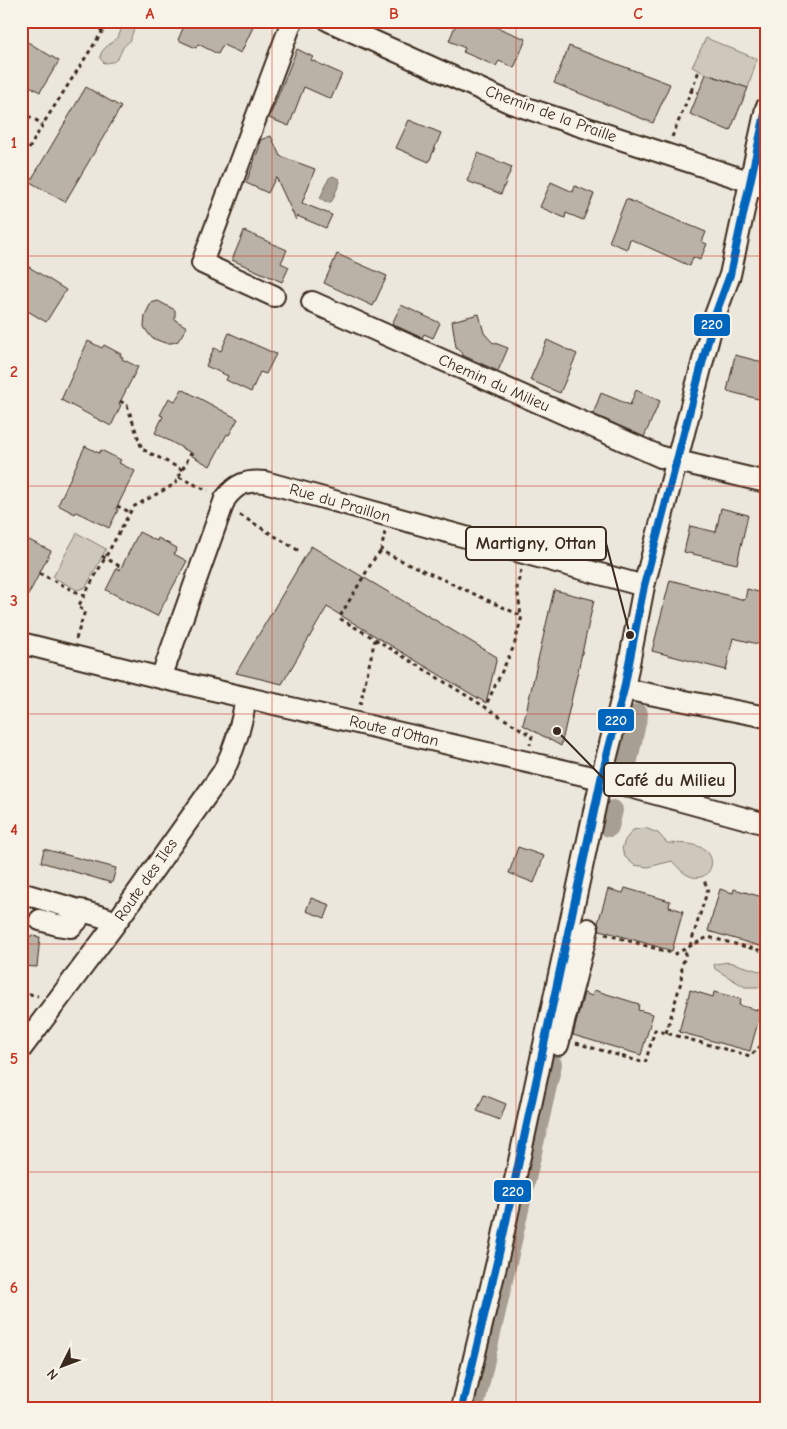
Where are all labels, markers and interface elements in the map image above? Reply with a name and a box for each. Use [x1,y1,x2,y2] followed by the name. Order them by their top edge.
[146,5,155,23] text: A
[389,5,399,23] text: B
[633,5,643,23] text: C
[483,82,619,146] street label: Chemin de la Praille
[11,134,17,152] text: 1
[693,313,731,337] line badge: 220
[701,316,723,333] text: 220
[436,350,552,416] street label: Chemin du Milieu
[10,363,18,381] text: 2
[287,480,393,526] street label: Rue du Praillon
[466,527,606,560] callout: Martigny, Ottan
[476,533,596,554] text: Martigny, Ottan
[10,592,18,610] text: 3
[597,708,635,732] line badge: 220
[348,712,440,750] street label: Route d'Ottan
[605,712,627,729] text: 220
[604,763,735,796] callout: Café du Milieu
[614,770,726,791] text: Café du Milieu
[10,821,18,839] text: 4
[111,835,181,925] street label: Route des Iles
[10,1050,18,1068] text: 5
[493,1179,532,1203] line badge: 220
[502,1183,524,1200] text: 220
[10,1279,18,1297] text: 6
[38,1342,88,1392] north arrow
[43,1365,62,1383] text: N

